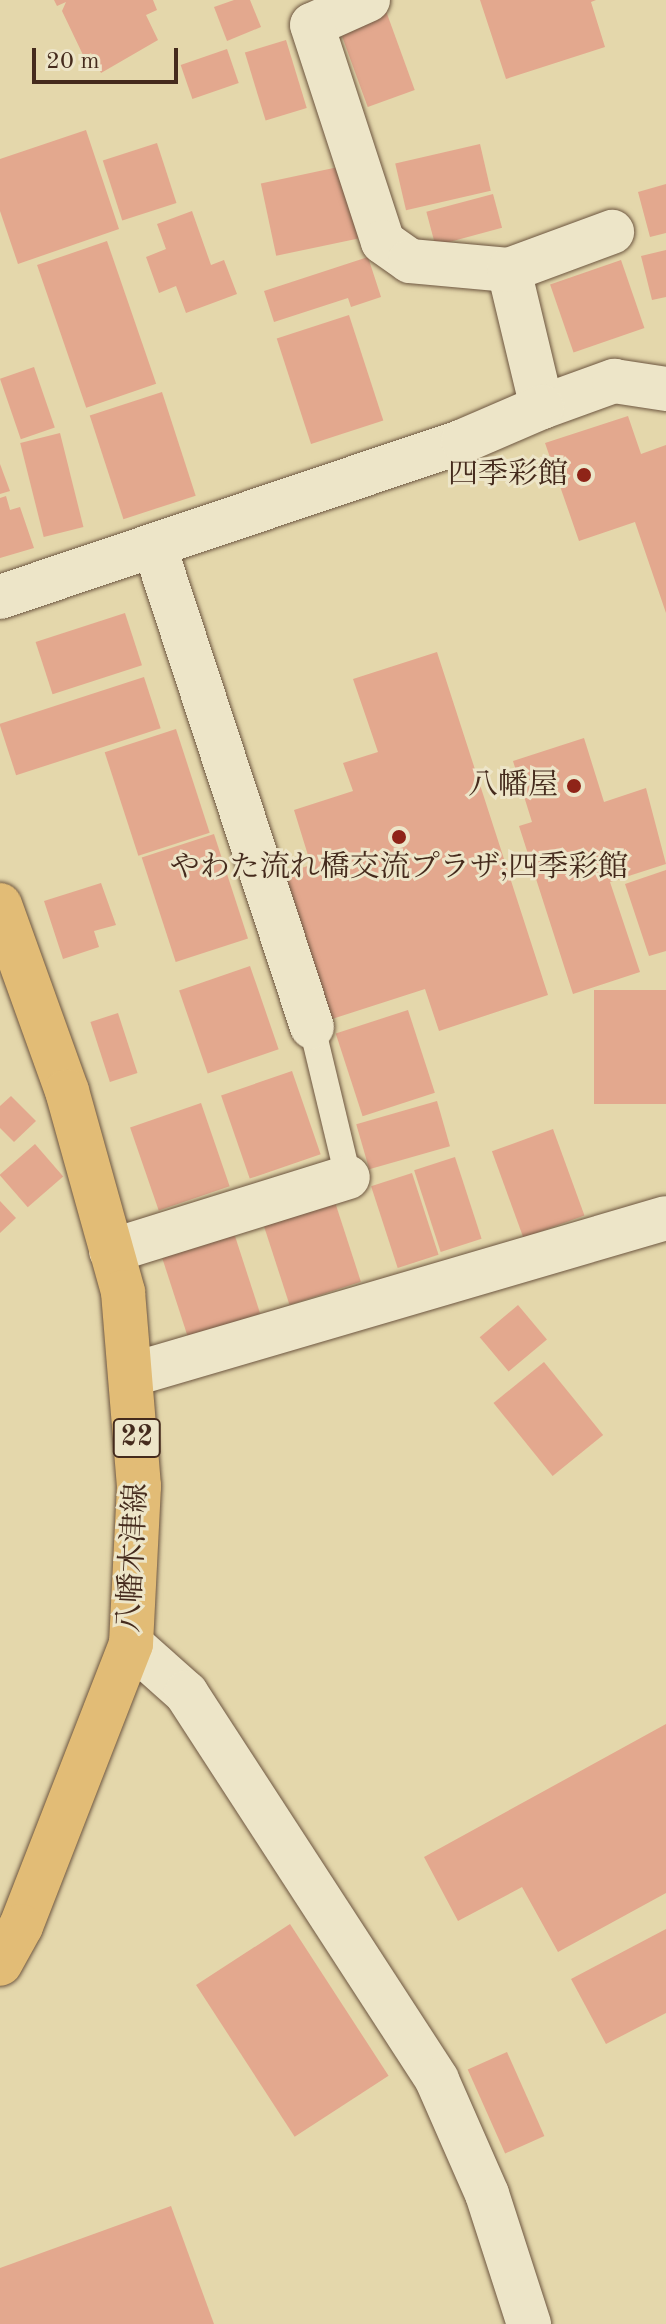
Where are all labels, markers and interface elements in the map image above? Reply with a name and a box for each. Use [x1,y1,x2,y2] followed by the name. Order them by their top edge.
[36,32,182,82] scale bar
[46,50,100,74] text: 20 m
[448,457,568,493] place label: 四季彩館
[575,466,593,484] marker: 四季彩館
[468,768,558,804] place label: 八幡屋
[565,777,583,795] marker: 八幡屋
[390,828,408,846] marker: やわた流れ橋交流プラザ;四季彩館
[170,850,628,886] place label: やわた流れ橋交流プラザ;四季彩館
[111,1414,163,1462] road number: 22
[112,1482,156,1634] street label: 八幡木津線

